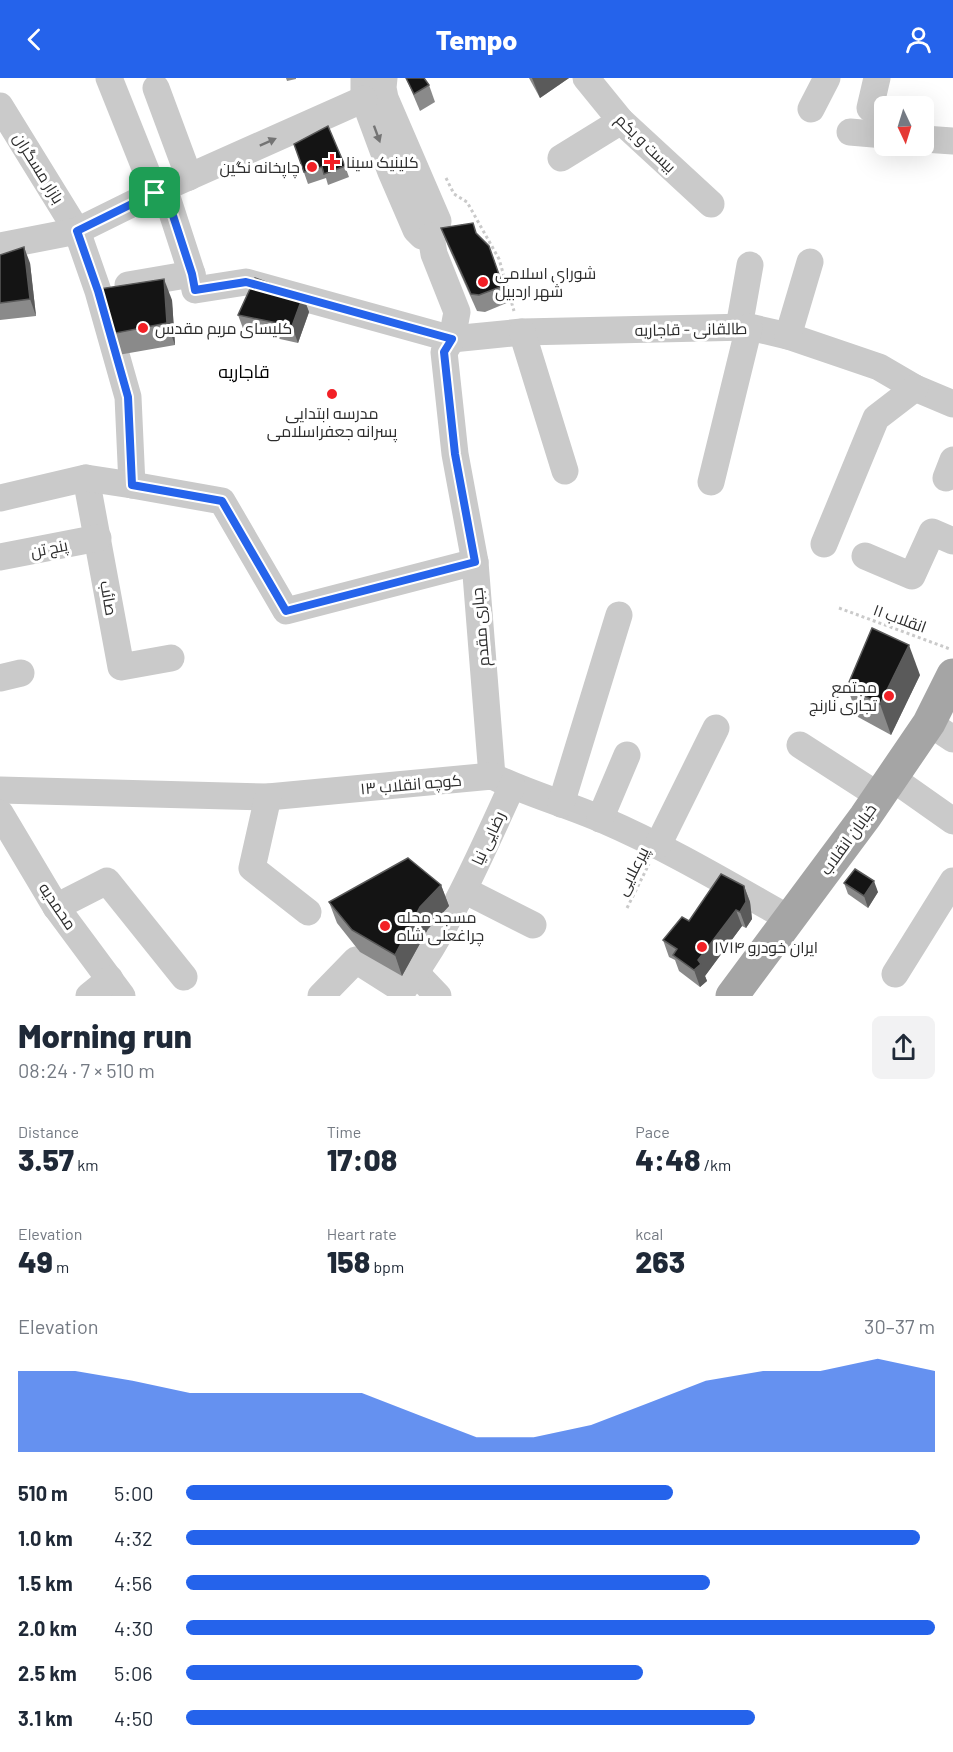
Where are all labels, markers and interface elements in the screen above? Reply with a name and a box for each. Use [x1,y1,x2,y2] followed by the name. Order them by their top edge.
[18,23,51,56] icon: back
[436,23,517,55] text: Tempo
[902,23,935,56] icon: person
[874,96,934,156] north arrow
[874,96,934,156] map controls
[610,109,680,178] street label: بیست و یکم
[372,125,382,143] one-way arrow
[8,129,69,208] street label: بازار مسگران
[260,137,278,147] one-way arrow
[346,152,419,172] place label: کلینیک سینا
[323,153,341,171] marker: کلینیک سینا
[220,157,300,179] place label: چاپخانه نگین
[305,160,319,174] marker: چاپخانه نگین
[129,167,180,218] pin
[138,176,171,209] icon: arrive
[495,263,596,302] place label: شورای اسلامی شهر اردبیل
[476,275,490,289] marker: شورای اسلامی شهر اردبیل
[155,318,292,340] place label: کلیسای مریم مقدس
[634,318,748,341] street label: طالقانی - قاجاریه
[136,321,150,335] marker: کلیسای مریم مقدس
[218,360,270,383] district label: قاجاریه
[325,387,339,401] marker: مدرسه ابتدایی پسرانه جعفراسلامی
[267,403,398,443] place label: مدرسه ابتدایی پسرانه جعفراسلامی
[29,534,70,563] street label: پنج تن
[96,579,122,617] street label: صائب
[467,587,495,667] street label: جباری مقدم
[871,599,929,637] street label: انقلاب ۱۱
[809,677,878,717] place label: مجتمع تجاری نارنج
[882,689,896,703] marker: مجتمع تجاری نارنج
[359,770,463,800] street label: کوچه انقلاب ۱۳
[815,799,881,879] street label: خیابان انقلاب
[467,808,510,869] street label: رضایی نیا
[611,842,655,900] street label: پیرعلایی
[35,879,81,933] street label: محمدیه
[397,907,484,947] place label: مسجد محله چراغعلی شاه
[378,919,392,933] marker: مسجد محله چراغعلی شاه
[714,937,818,958] place label: ایران خودرو ۱۷۱۴
[695,940,709,954] marker: ایران خودرو ۱۷۱۴
[18,1015,192,1055] text: Morning run
[872,1016,935,1079] button: share
[18,1058,155,1082] text: 08:24 · 7 × 510 m
[18,1122,79,1141] text: Distance
[327,1122,361,1141] text: Time
[635,1122,670,1141] text: Pace
[18,1141,74,1177] text: 3.57
[327,1141,397,1177] text: 17:08
[635,1141,700,1177] text: 4:48
[74,1155,98,1174] text: km
[700,1155,731,1174] text: /km
[18,1224,82,1243] text: Elevation
[327,1224,397,1243] text: Heart rate
[635,1224,663,1243] text: kcal
[18,1243,53,1279] text: 49
[327,1243,370,1279] text: 158
[635,1243,685,1279] text: 263
[53,1257,69,1276] text: m
[370,1257,404,1276] text: bpm
[18,1314,99,1338] text: Elevation
[864,1314,935,1338] text: 30–37 m
[18,1481,68,1505] text: 510 m
[114,1481,154,1505] text: 5:00
[18,1526,73,1550] text: 1.0 km
[114,1526,153,1550] text: 4:32
[18,1571,73,1595] text: 1.5 km
[114,1571,152,1595] text: 4:56
[18,1616,77,1640] text: 2.0 km
[114,1616,153,1640] text: 4:30
[18,1661,77,1685] text: 2.5 km
[114,1661,153,1685] text: 5:06
[18,1706,73,1730] text: 3.1 km
[114,1706,153,1730] text: 4:50

